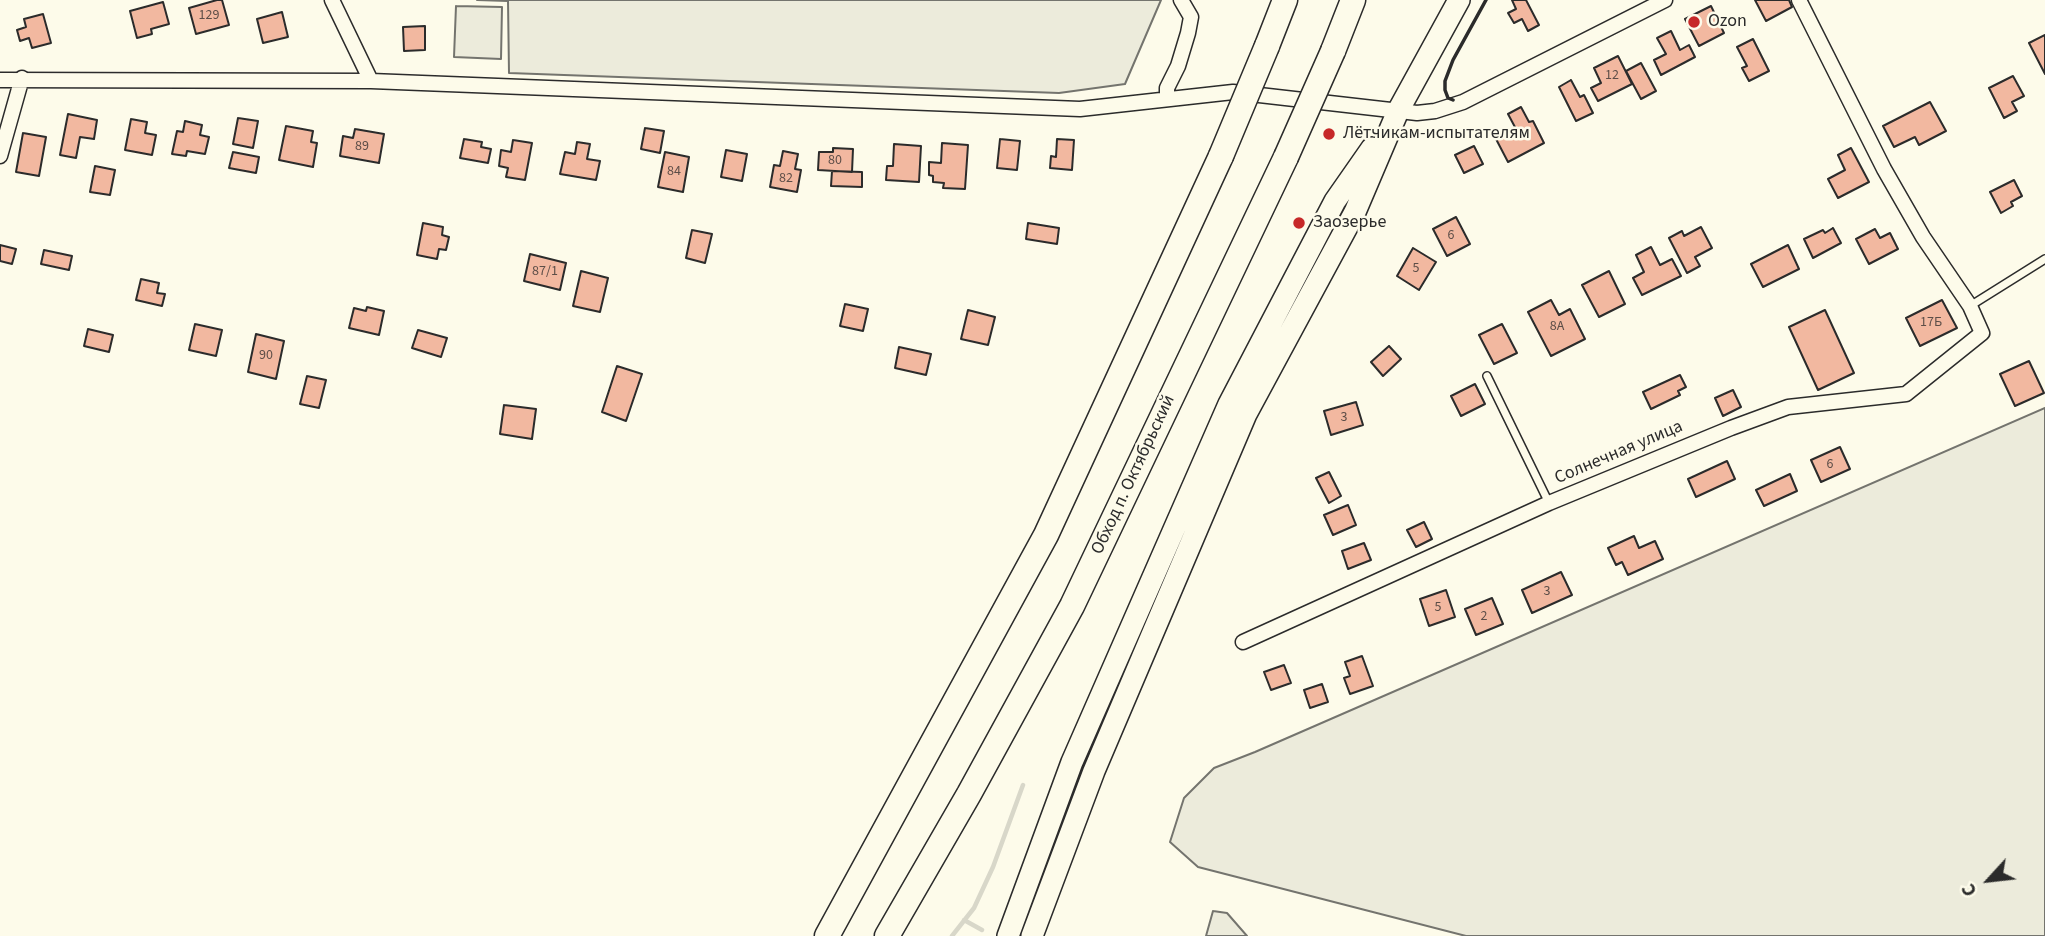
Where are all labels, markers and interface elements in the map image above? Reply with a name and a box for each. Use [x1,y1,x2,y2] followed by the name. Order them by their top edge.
[199,8,219,24] house number: 129
[1708,11,1747,33] place label: Ozon
[1686,14,1702,30] marker: Ozon
[1605,68,1619,84] house number: 12
[1343,123,1530,145] place label: Лётчикам-испытателям
[1321,126,1337,142] marker: Лётчикам-испытателям
[355,139,369,155] house number: 89
[828,153,842,169] house number: 80
[667,164,681,180] house number: 84
[779,171,793,187] house number: 82
[1313,212,1386,234] place label: Заозерье
[1291,215,1307,231] marker: Заозерье
[1448,228,1454,244] house number: 6
[1413,261,1419,277] house number: 5
[532,264,558,280] house number: 87/1
[1920,315,1942,331] house number: 17Б
[1550,319,1564,335] house number: 8А
[259,348,273,364] house number: 90
[1088,392,1180,558] street label: Обход п. Октябрьский
[1341,410,1347,426] house number: 3
[1552,416,1686,490] street label: Солнечная улица
[1827,457,1833,473] house number: 6
[1544,584,1550,600] house number: 3
[1435,600,1441,616] house number: 5
[1481,609,1487,625] house number: 2
[1954,845,2024,915] north arrow
[1955,879,1984,901] text: С

